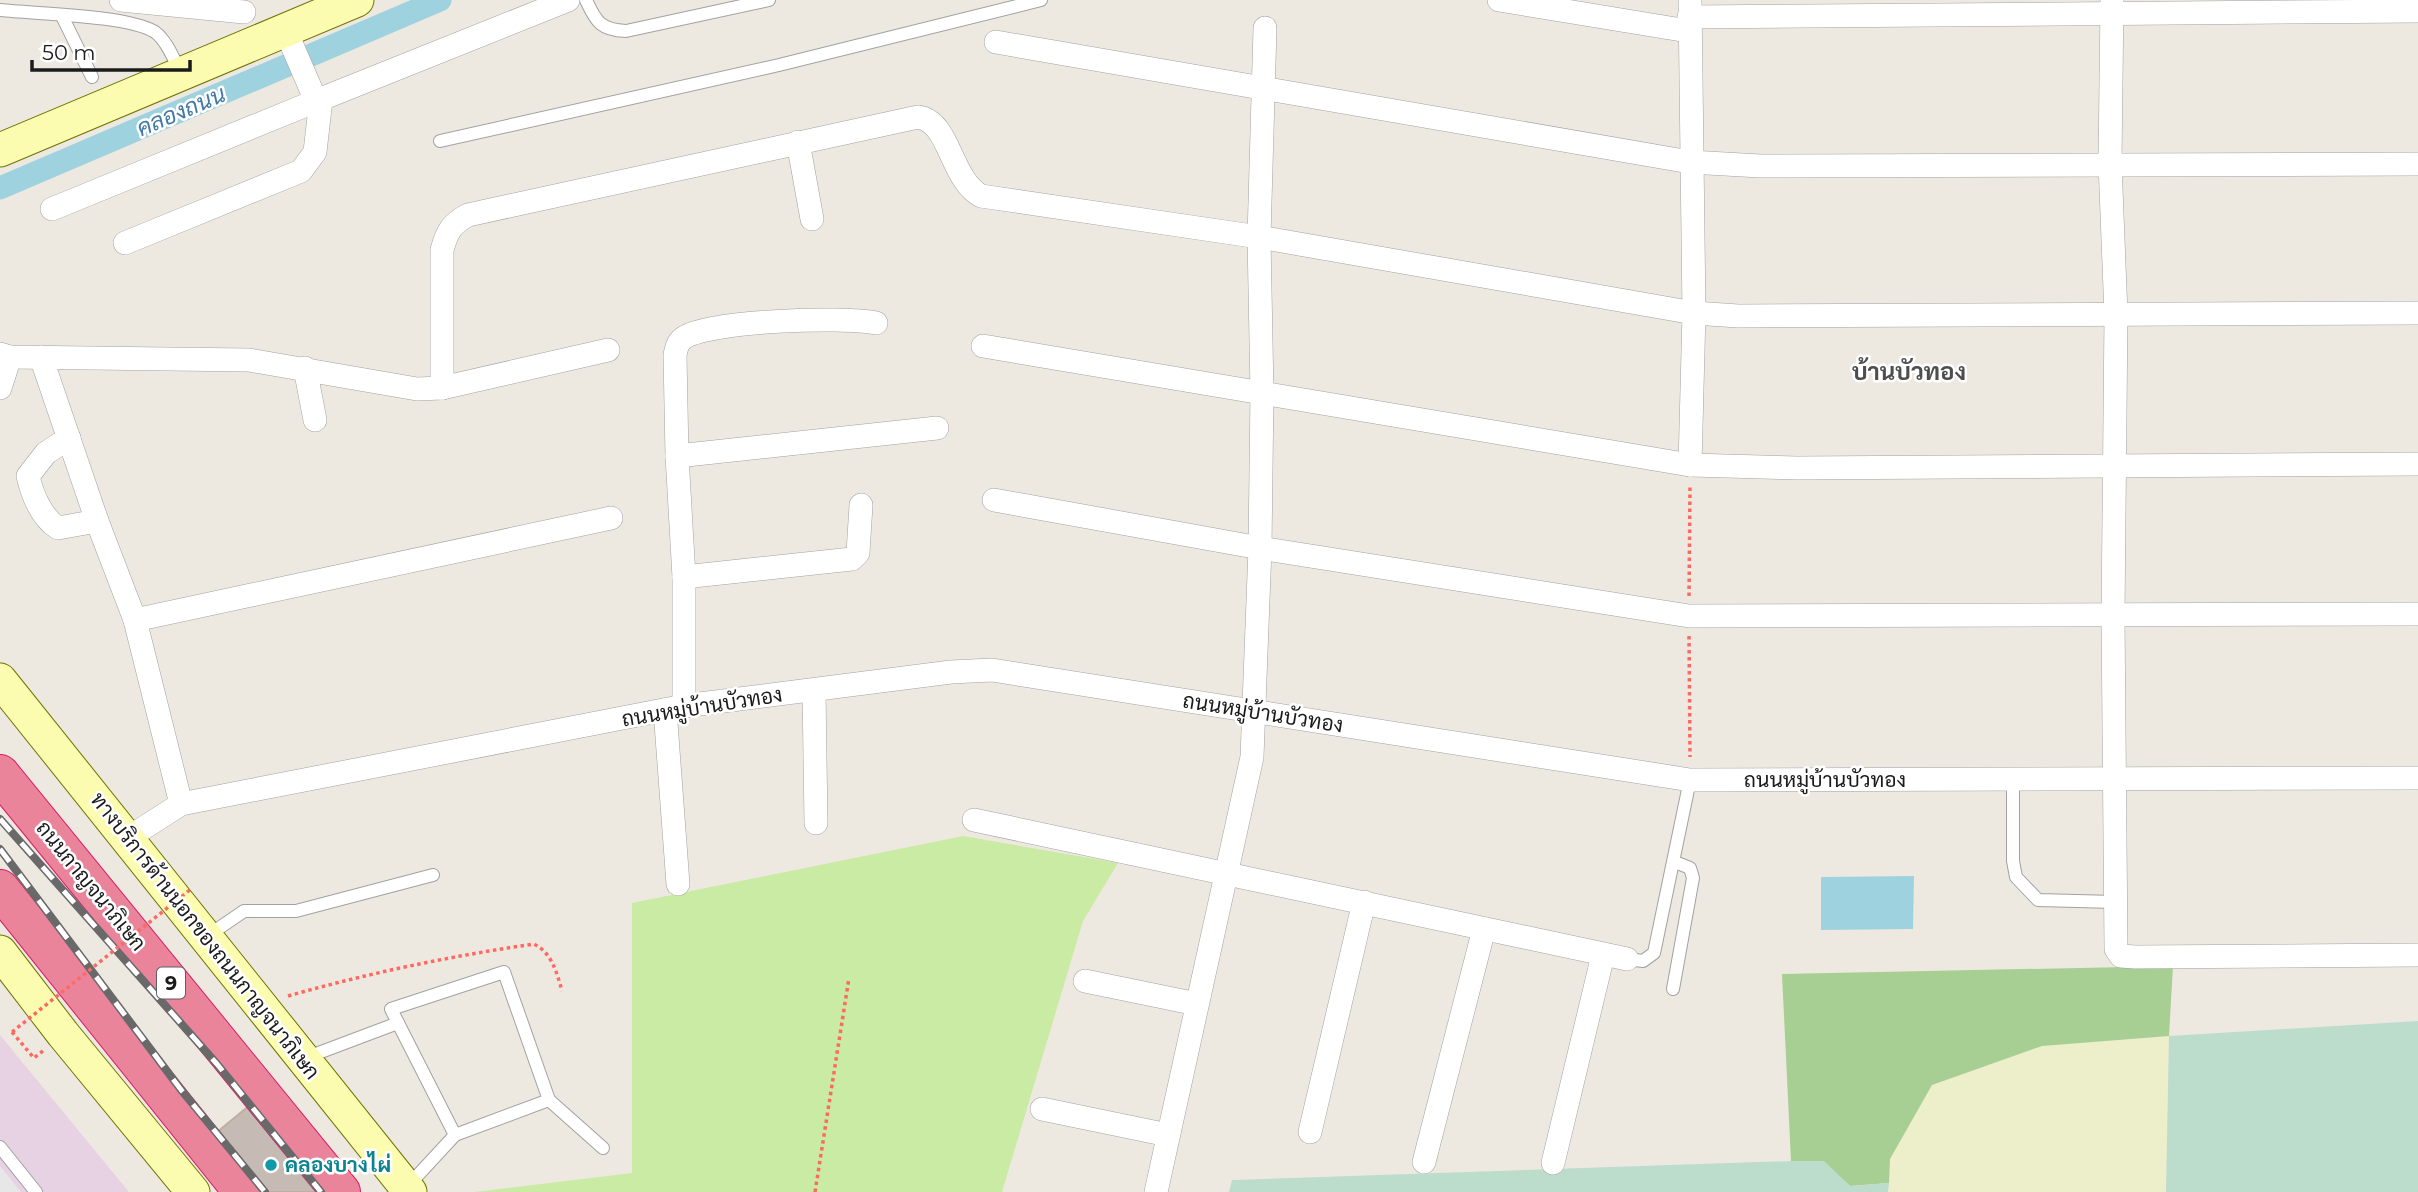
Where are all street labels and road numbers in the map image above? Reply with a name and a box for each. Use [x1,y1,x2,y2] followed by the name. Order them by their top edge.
[620,681,784,735] street label: ถนนหมู่บ้านบัวทอง
[1181,687,1345,741] street label: ถนนหมู่บ้านบัวทอง
[1744,767,1906,795] street label: ถนนหมู่บ้านบัวทอง
[86,787,325,1084] street label: ทางบริการด้านนอกของถนนกาญจนาภิเษก
[31,816,151,956] street label: ถนนกาญจนาภิเษก
[157,967,185,998] road number: 9

